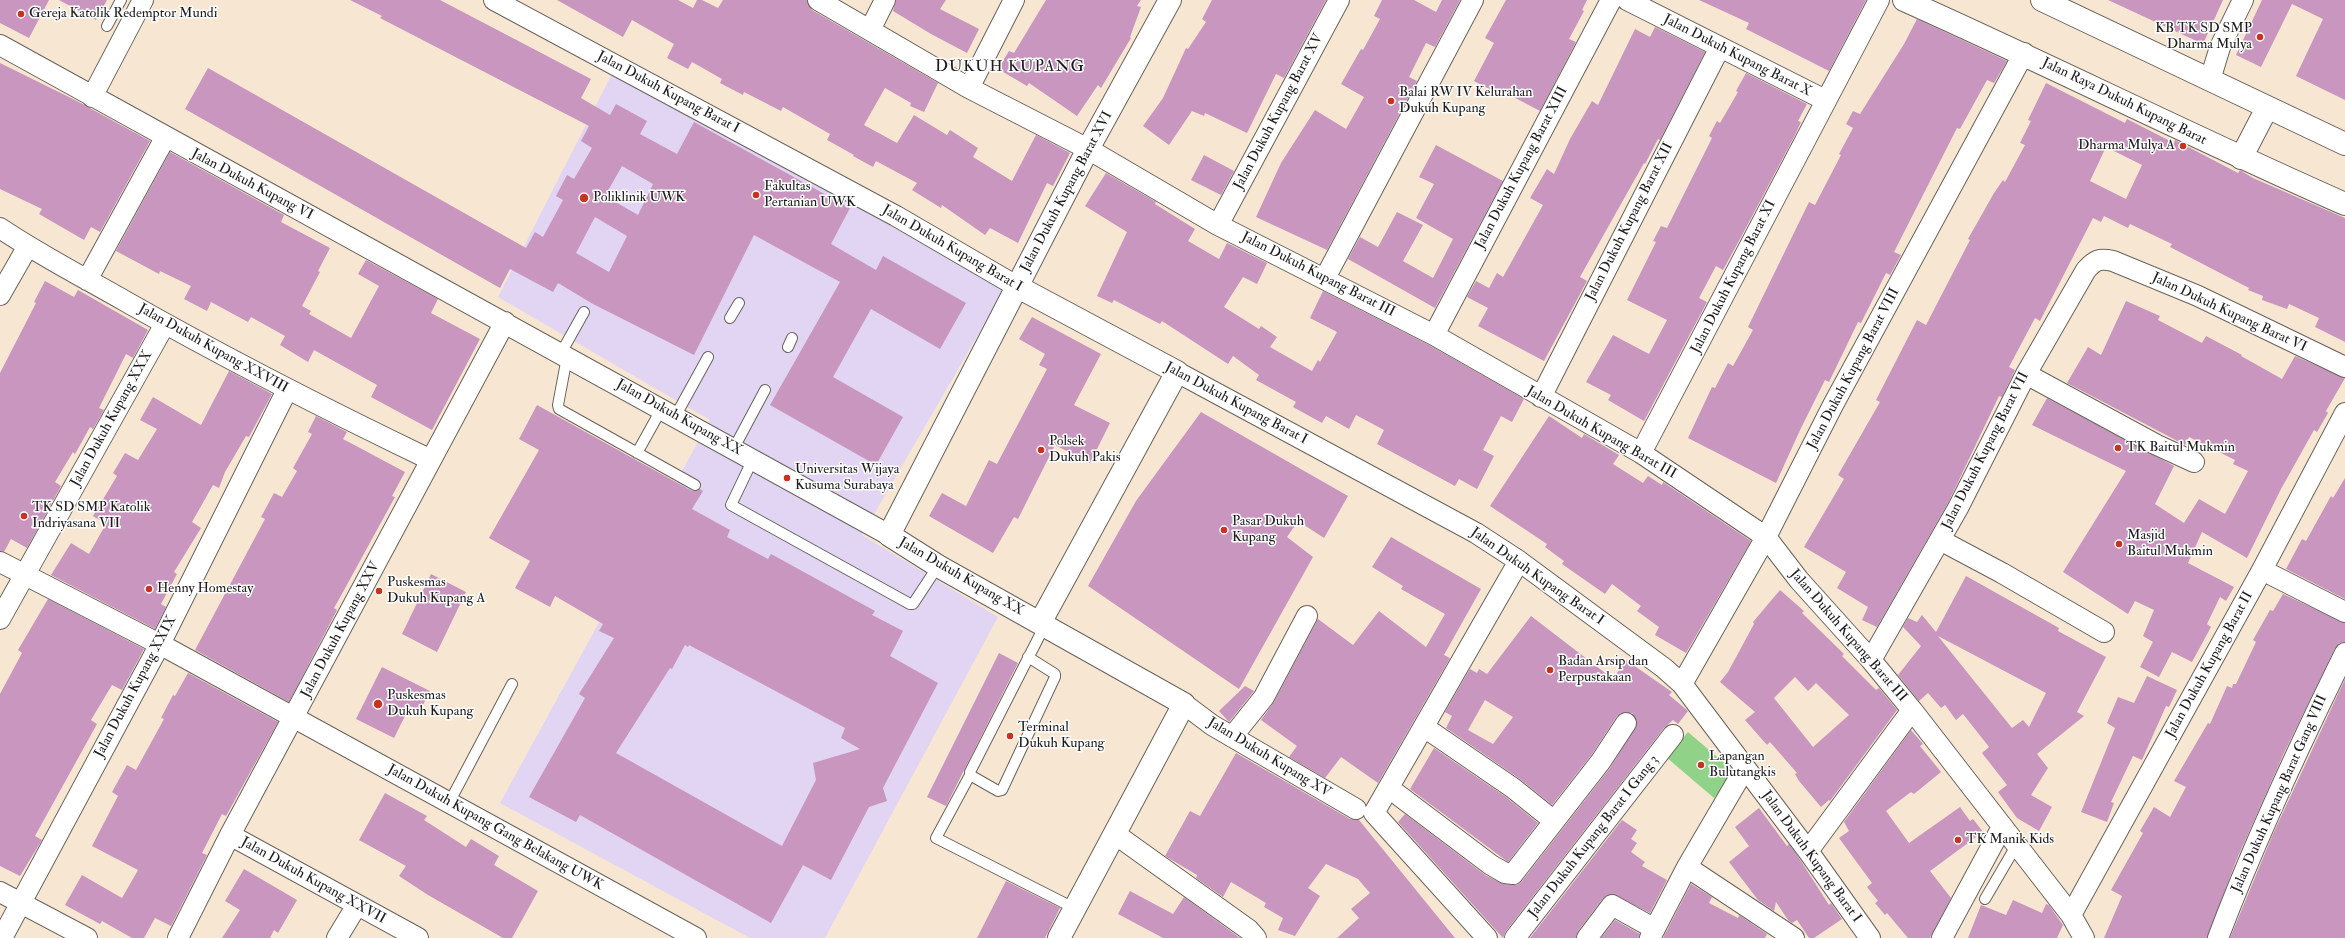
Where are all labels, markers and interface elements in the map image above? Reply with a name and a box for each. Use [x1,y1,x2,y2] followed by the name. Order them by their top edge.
[29,6,217,22] place label: Gereja Katolik Redemptor Mundi
[16,9,26,19] marker: Gereja Katolik Redemptor Mundi
[1660,11,1814,101] street label: Jalan Dukuh Kupang Barat X
[2155,21,2252,54] place label: KB TK SD SMP Dharma Mulya
[1231,31,1327,193] street label: Jalan Dukuh Kupang Barat XV
[2255,32,2265,42] marker: KB TK SD SMP Dharma Mulya
[594,48,742,138] street label: Jalan Dukuh Kupang Barat I
[2039,55,2209,149] street label: Jalan Raya Dukuh Kupang Barat
[935,58,1085,78] district label: DUKUH KUPANG
[1472,84,1572,252] street label: Jalan Dukuh Kupang Barat XIII
[1399,85,1532,118] place label: Balai RW IV Kelurahan Dukuh Kupang
[1386,96,1396,106] marker: Balai RW IV Kelurahan Dukuh Kupang
[1017,109,1117,275] street label: Jalan Dukuh Kupang Barat XVI
[2078,138,2175,154] place label: Dharma Mulya A
[1583,140,1677,304] street label: Jalan Dukuh Kupang Barat XII
[2178,141,2188,151] marker: Dharma Mulya A
[188,146,316,224] street label: Jalan Dukuh Kupang VI
[764,179,856,212] place label: Fakultas Pertanian UWK
[593,190,685,206] place label: Poliklinik UWK
[751,190,761,200] marker: Fakultas Pertanian UWK
[578,192,590,204] marker: Poliklinik UWK
[1688,197,1780,357] street label: Jalan Dukuh Kupang Barat XI
[879,202,1025,296] street label: Jalan Dukuh Kupang Barat I
[1238,229,1398,321] street label: Jalan Dukuh Kupang Barat III
[2149,270,2309,356] street label: Jalan Dukuh Kupang Barat VI
[1804,285,1904,453] street label: Jalan Dukuh Kupang Barat VIII
[135,301,291,397] street label: Jalan Dukuh Kupang XXVIII
[68,348,156,490] street label: Jalan Dukuh Kupang XXX
[1162,359,1310,449] street label: Jalan Dukuh Kupang Barat I
[1939,369,2033,533] street label: Jalan Dukuh Kupang Barat VII
[613,376,745,460] street label: Jalan Dukuh Kupang XX
[1523,383,1679,483] street label: Jalan Dukuh Kupang Barat III
[1049,434,1121,466] place label: Polsek Dukuh Pakis
[2126,440,2235,456] place label: TK Baitul Mukmin
[2113,443,2123,453] marker: TK Baitul Mukmin
[1036,445,1046,455] marker: Polsek Dukuh Pakis
[795,462,899,494] place label: Universitas Wijaya Kusuma Surabaya
[782,473,792,483] marker: Universitas Wijaya Kusuma Surabaya
[32,500,150,532] place label: TK SD SMP Katolik Indriyasana VII
[19,511,29,521] marker: TK SD SMP Katolik Indriyasana VII
[1232,514,1304,546] place label: Pasar Dukuh Kupang
[1467,524,1607,630] street label: Jalan Dukuh Kupang Barat I
[1219,525,1229,535] marker: Pasar Dukuh Kupang
[2127,528,2213,560] place label: Masjid Baitul Mukmin
[895,534,1027,620] street label: Jalan Dukuh Kupang XX
[2114,539,2124,549] marker: Masjid Baitul Mukmin
[298,559,384,701] street label: Jalan Dukuh Kupang XXV
[1786,566,1910,706] street label: Jalan Dukuh Kupang Barat III
[387,575,485,608] place label: Puskesmas Dukuh Kupang A
[157,581,253,597] place label: Henny Homestay
[144,584,154,594] marker: Henny Homestay
[374,586,384,596] marker: Puskesmas Dukuh Kupang A
[2163,589,2257,741] street label: Jalan Dukuh Kupang Barat II
[91,613,181,761] street label: Jalan Dukuh Kupang XXIX
[1558,654,1648,686] place label: Badan Arsip dan Perpustakaan
[1545,665,1555,675] marker: Badan Arsip dan Perpustakaan
[387,688,474,720] place label: Puskesmas Dukuh Kupang
[2229,692,2331,896] street label: Jalan Dukuh Kupang Barat Gang VIII
[372,698,384,710] marker: Puskesmas Dukuh Kupang
[1204,715,1334,801] street label: Jalan Dukuh Kupang XV
[1018,720,1105,752] place label: Terminal Dukuh Kupang
[1005,731,1015,741] marker: Terminal Dukuh Kupang
[1709,749,1776,782] place label: Lapangan Bulutangkis
[1525,752,1663,922] street label: Jalan Dukuh Kupang Barat I Gang 3
[1696,760,1706,770] marker: Lapangan Bulutangkis
[384,761,606,895] street label: Jalan Dukuh Kupang Gang Belakang UWK
[1757,788,1865,926] street label: Jalan Dukuh Kupang Barat I
[1966,832,2054,848] place label: TK Manik Kids
[238,834,388,928] street label: Jalan Dukuh Kupang XXVII
[1953,835,1963,845] marker: TK Manik Kids

